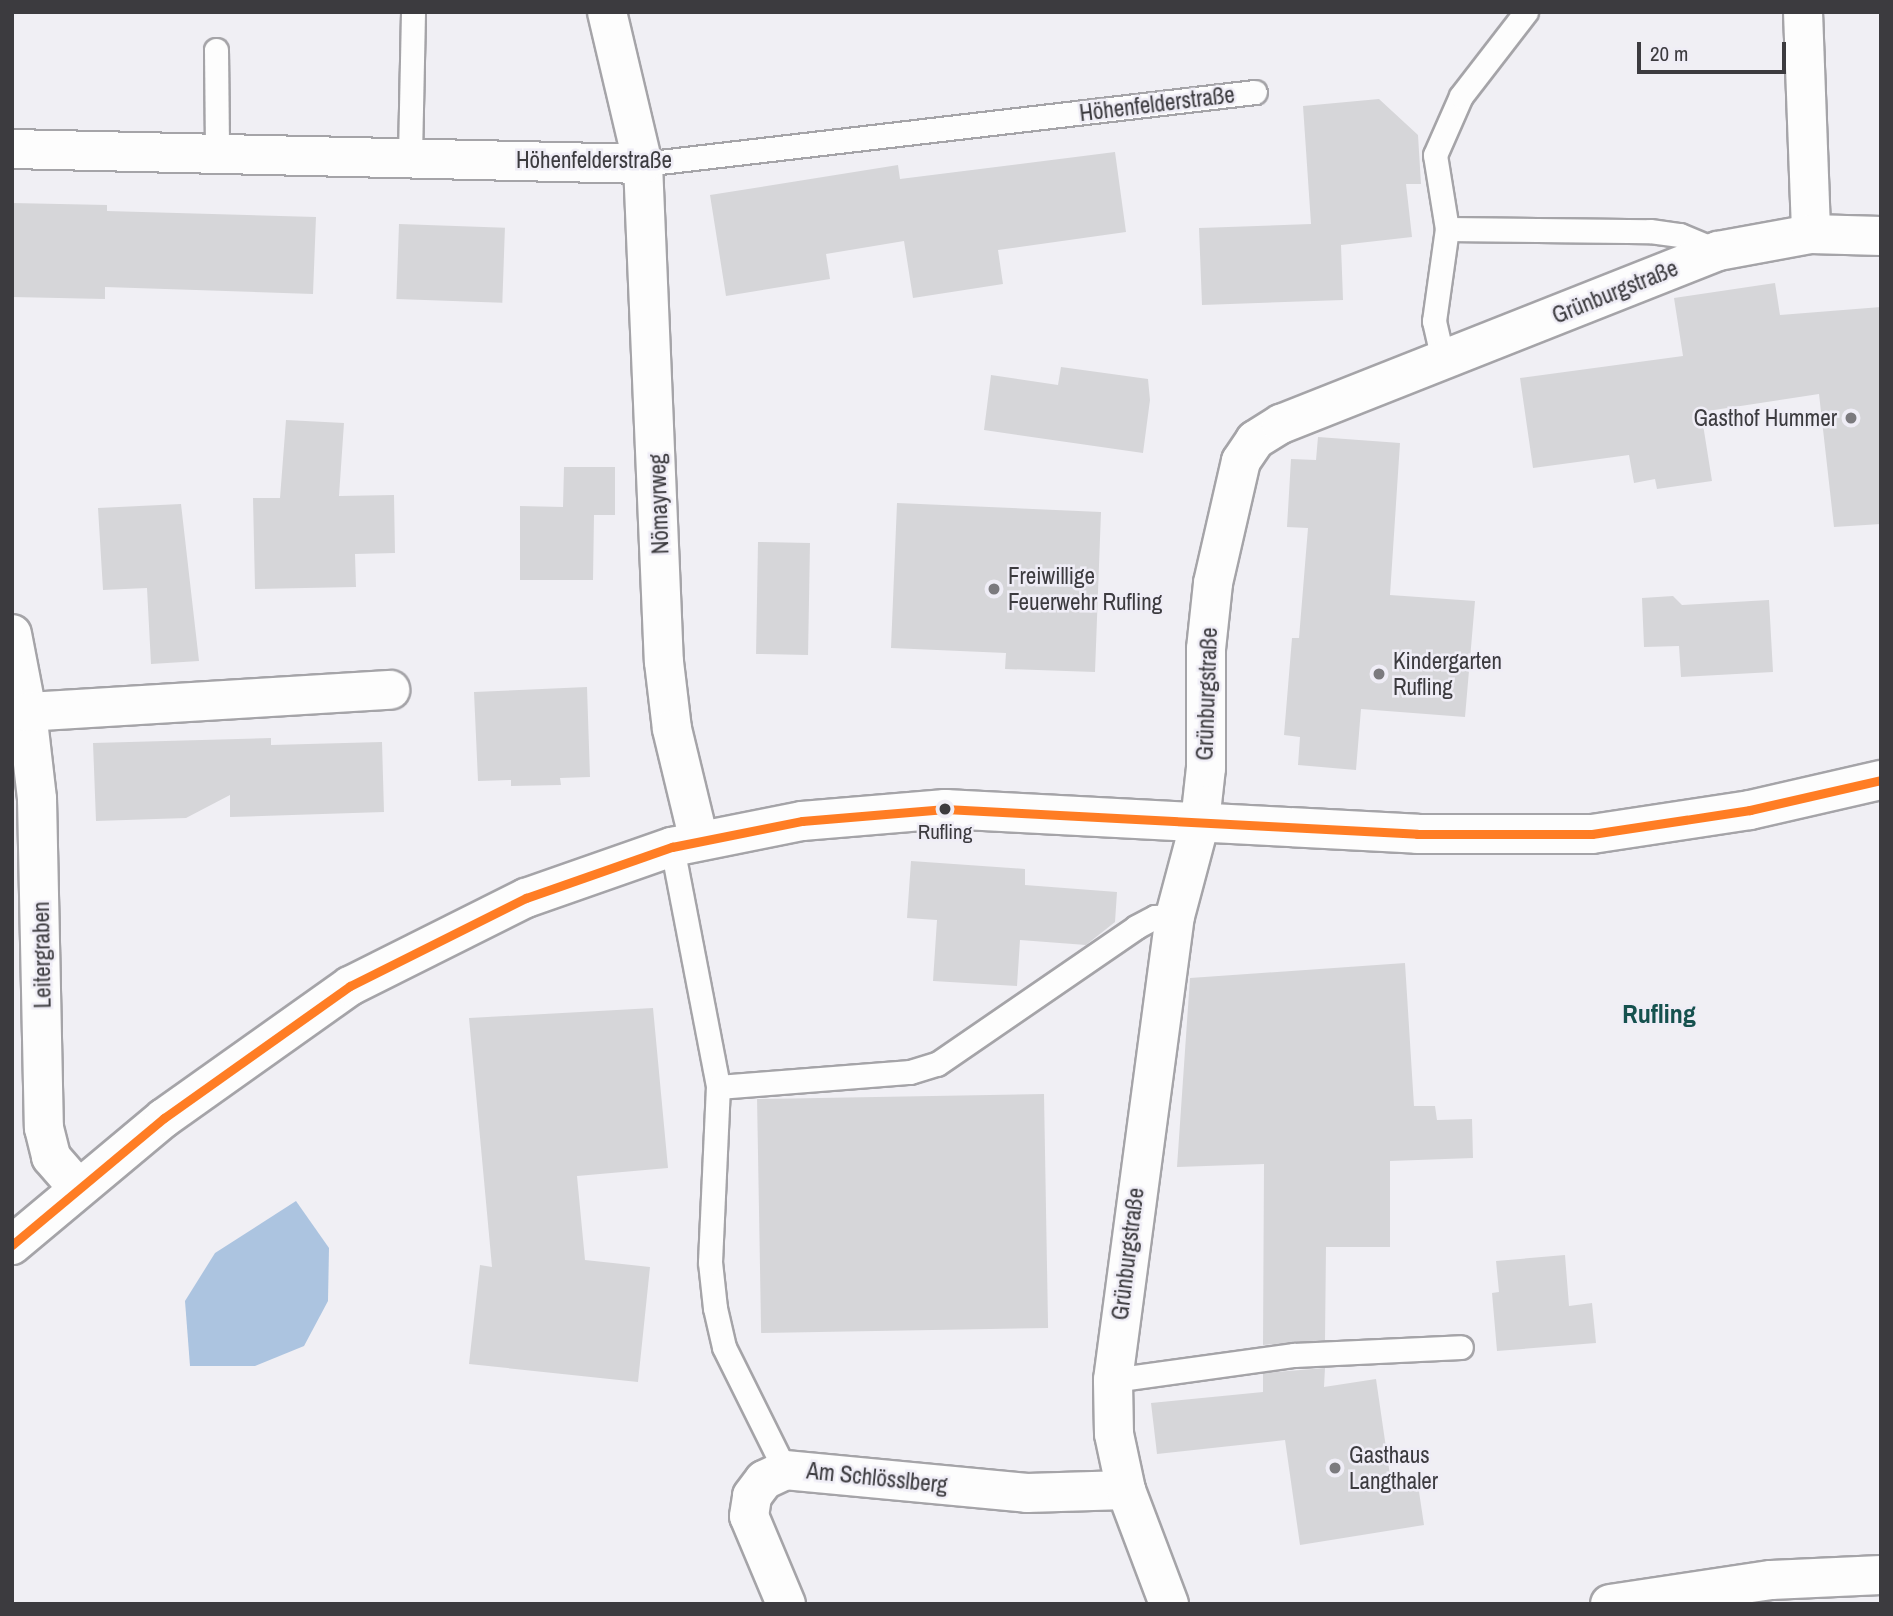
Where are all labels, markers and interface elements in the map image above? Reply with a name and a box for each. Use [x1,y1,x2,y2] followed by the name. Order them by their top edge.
[1641,28,1790,72] scale bar
[1650,39,1688,68] text: 20 m
[1078,81,1236,127] street label: Höhenfelderstraße
[516,146,672,174] street label: Höhenfelderstraße
[1548,254,1682,330] street label: Grünburgstraße
[1693,404,1837,432] place label: Gasthof Hummer
[1843,410,1859,426] marker: Gasthof Hummer
[643,453,675,555] street label: Nömayrweg
[1008,562,1162,616] place label: Freiwillige Feuerwehr Rufling
[986,581,1002,597] marker: Freiwillige Feuerwehr Rufling
[1191,627,1223,761] street label: Grünburgstraße
[1393,647,1502,701] place label: Kindergarten Rufling
[1371,666,1387,682] marker: Kindergarten Rufling
[938,802,952,816] marker: Rufling
[918,819,972,845] place label: Rufling
[27,901,57,1009] street label: Leitergraben
[1622,998,1696,1030] district label: Rufling
[1106,1186,1150,1322] street label: Grünburgstraße
[1349,1441,1438,1495] place label: Gasthaus Langthaler
[805,1457,949,1499] street label: Am Schlösslberg
[1327,1460,1343,1476] marker: Gasthaus Langthaler

